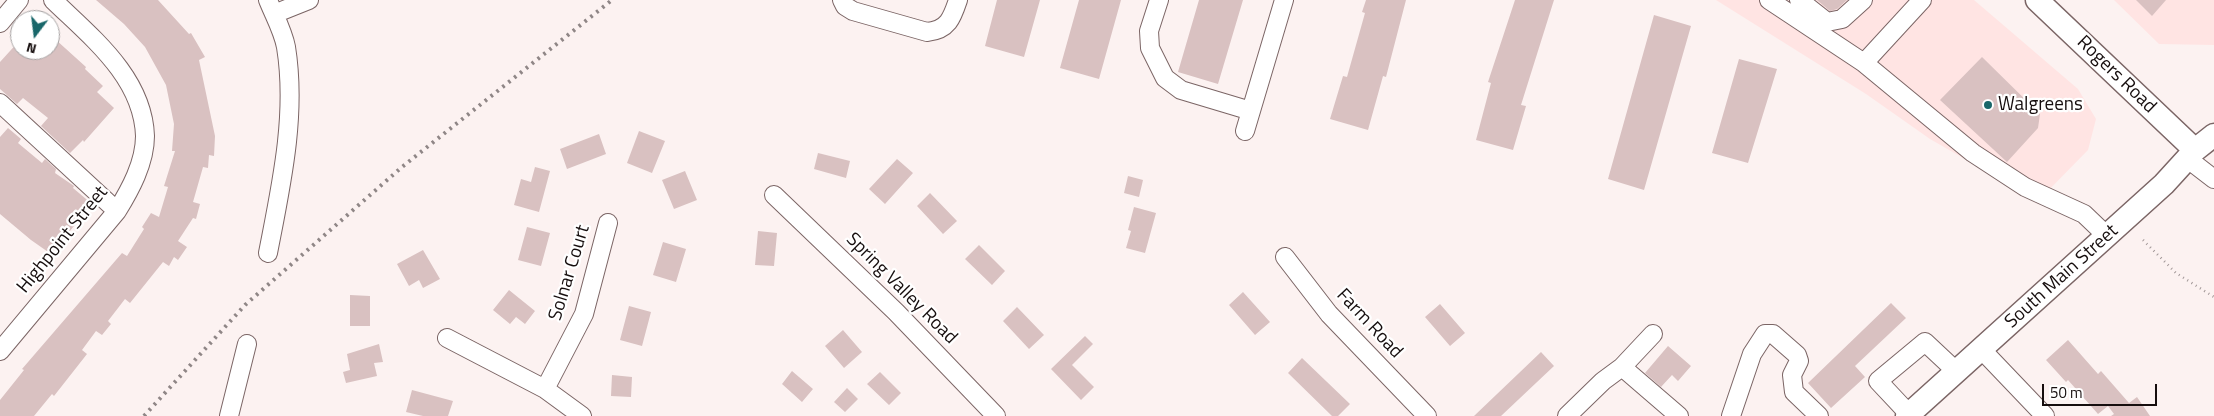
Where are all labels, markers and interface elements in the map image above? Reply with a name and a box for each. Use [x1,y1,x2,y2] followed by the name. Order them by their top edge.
[10,10,60,60] north arrow
[2072,31,2160,119] street label: Rogers Road
[24,38,39,60] text: N
[1998,94,2083,116] place label: Walgreens
[1982,99,1994,111] marker: Walgreens
[13,182,113,298] street label: Highpoint Street
[2001,220,2123,334] street label: South Main Street
[545,222,595,324] street label: Solnar Court
[841,229,961,349] street label: Spring Valley Road
[1331,285,1407,363] street label: Farm Road
[2044,374,2159,406] scale bar
[2050,381,2083,404] text: 50 m

